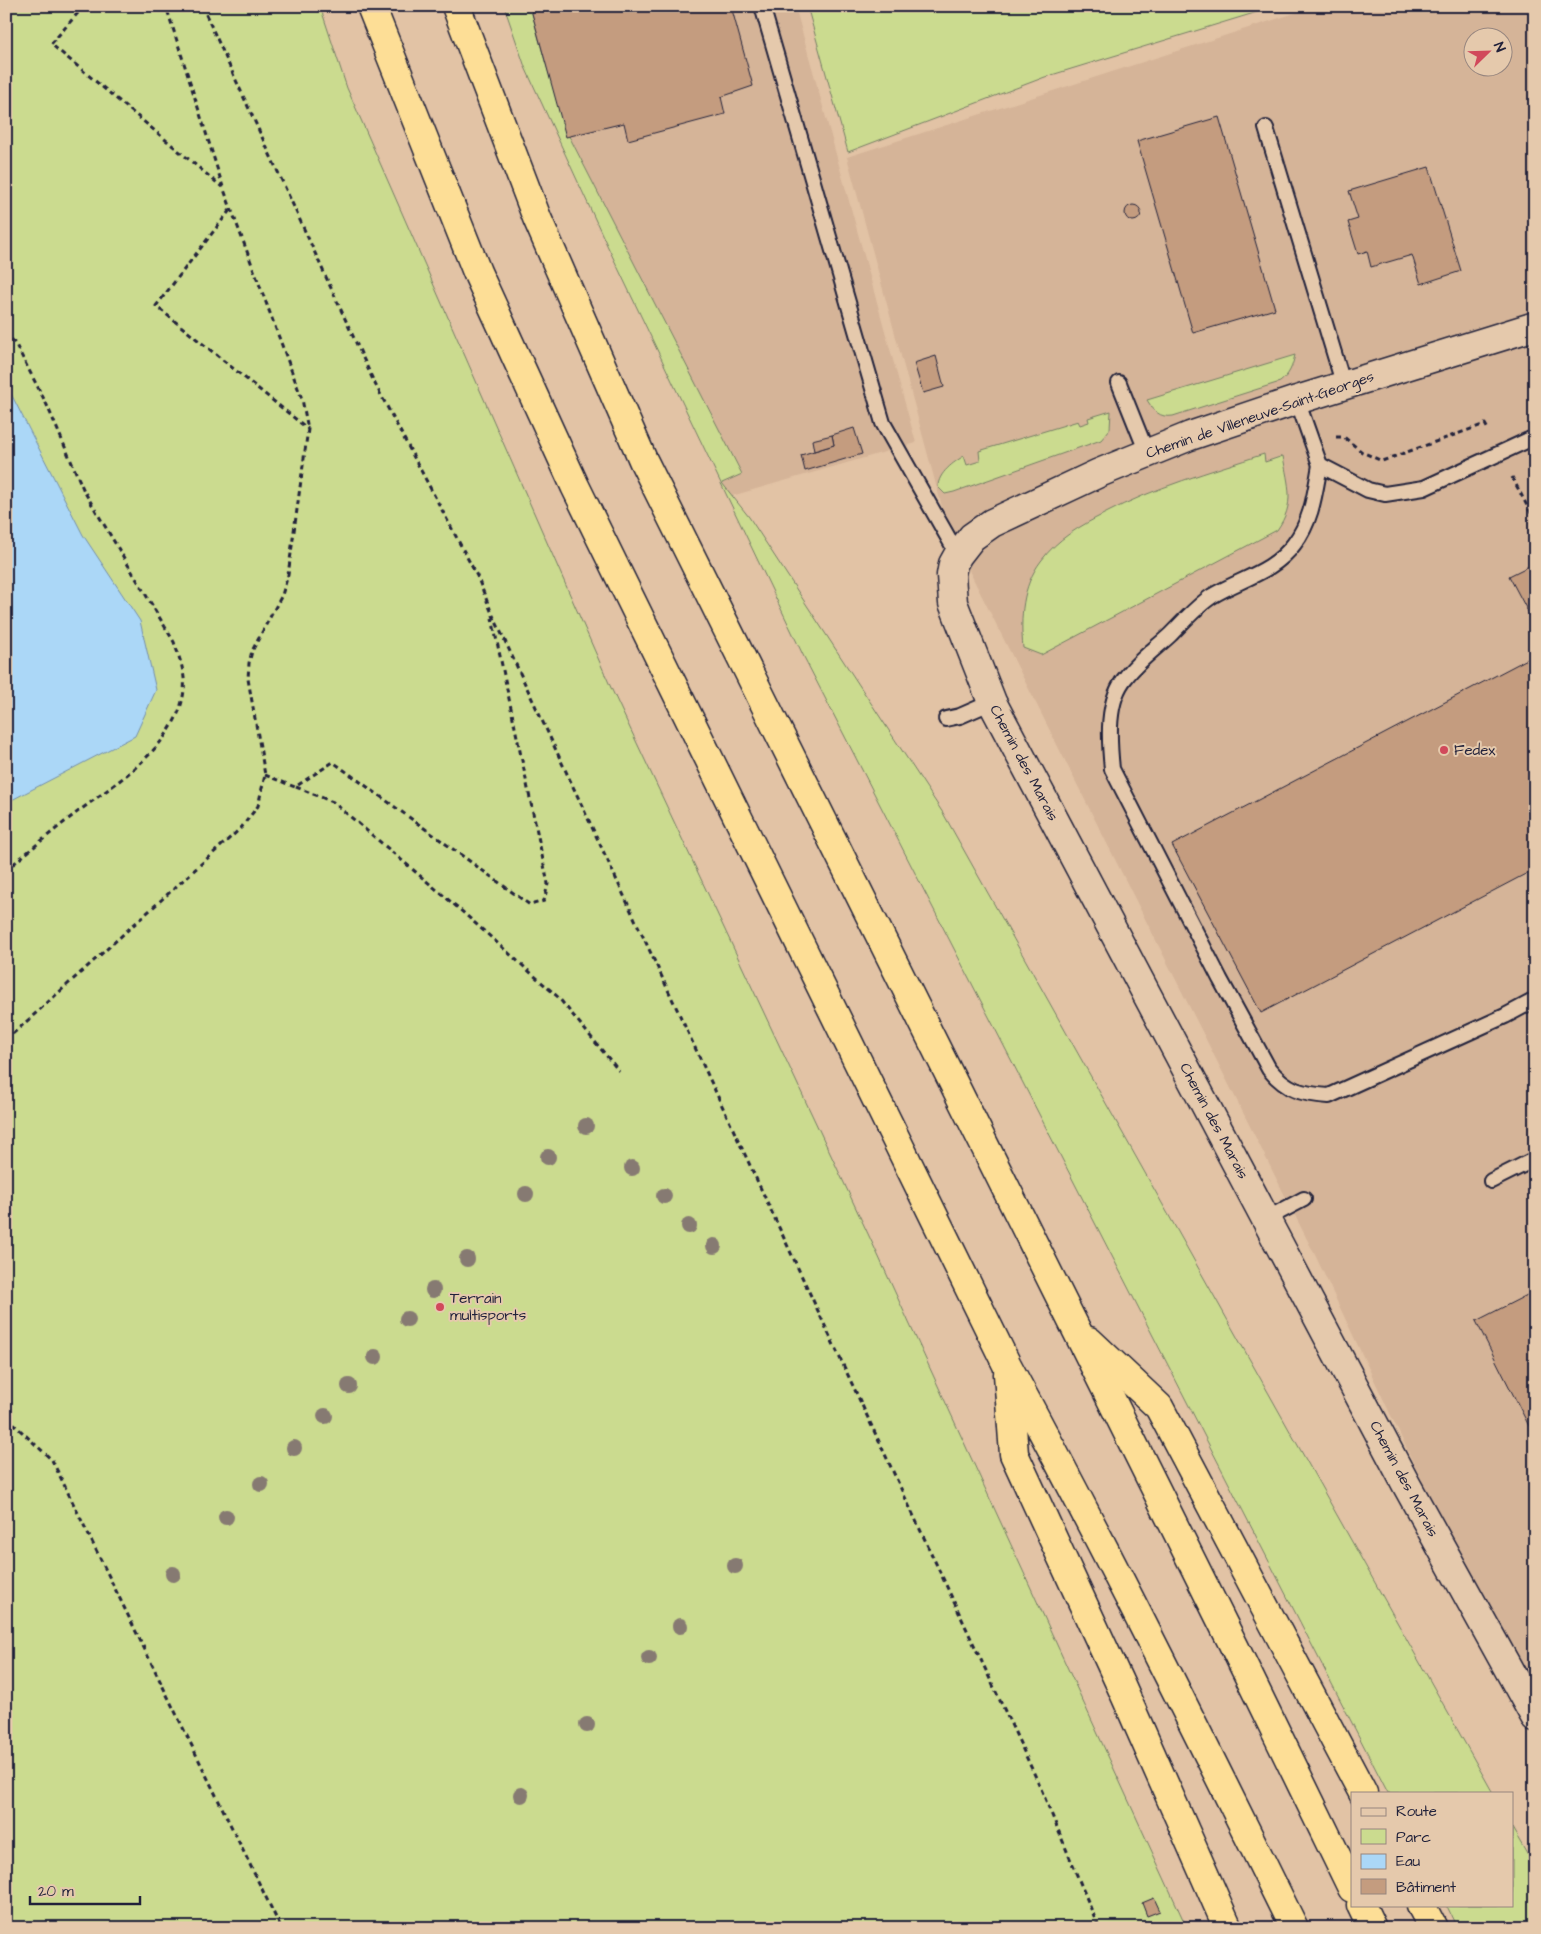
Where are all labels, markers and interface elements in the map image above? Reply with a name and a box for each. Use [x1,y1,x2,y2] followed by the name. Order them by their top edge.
[1464,28,1514,78] north arrow
[1488,39,1510,55] text: N
[1143,366,1378,465] street label: Chemin de Villeneuve-Saint-Georges
[985,701,1064,825] street label: Chemin des Marais
[1454,740,1496,761] place label: Fedex
[1438,744,1450,756] marker: Fedex
[1175,1059,1254,1183] street label: Chemin des Marais
[450,1288,527,1326] place label: Terrain multisports
[434,1301,446,1313] marker: Terrain multisports
[1365,1417,1444,1541] street label: Chemin des Marais
[1351,1792,1514,1906] legend
[1396,1801,1437,1822] text: Route
[1396,1827,1431,1848] text: Parc
[1396,1851,1421,1872] text: Eau
[30,1874,140,1906] scale bar
[1396,1877,1456,1898] text: Bâtiment
[38,1881,74,1902] text: 20 m

